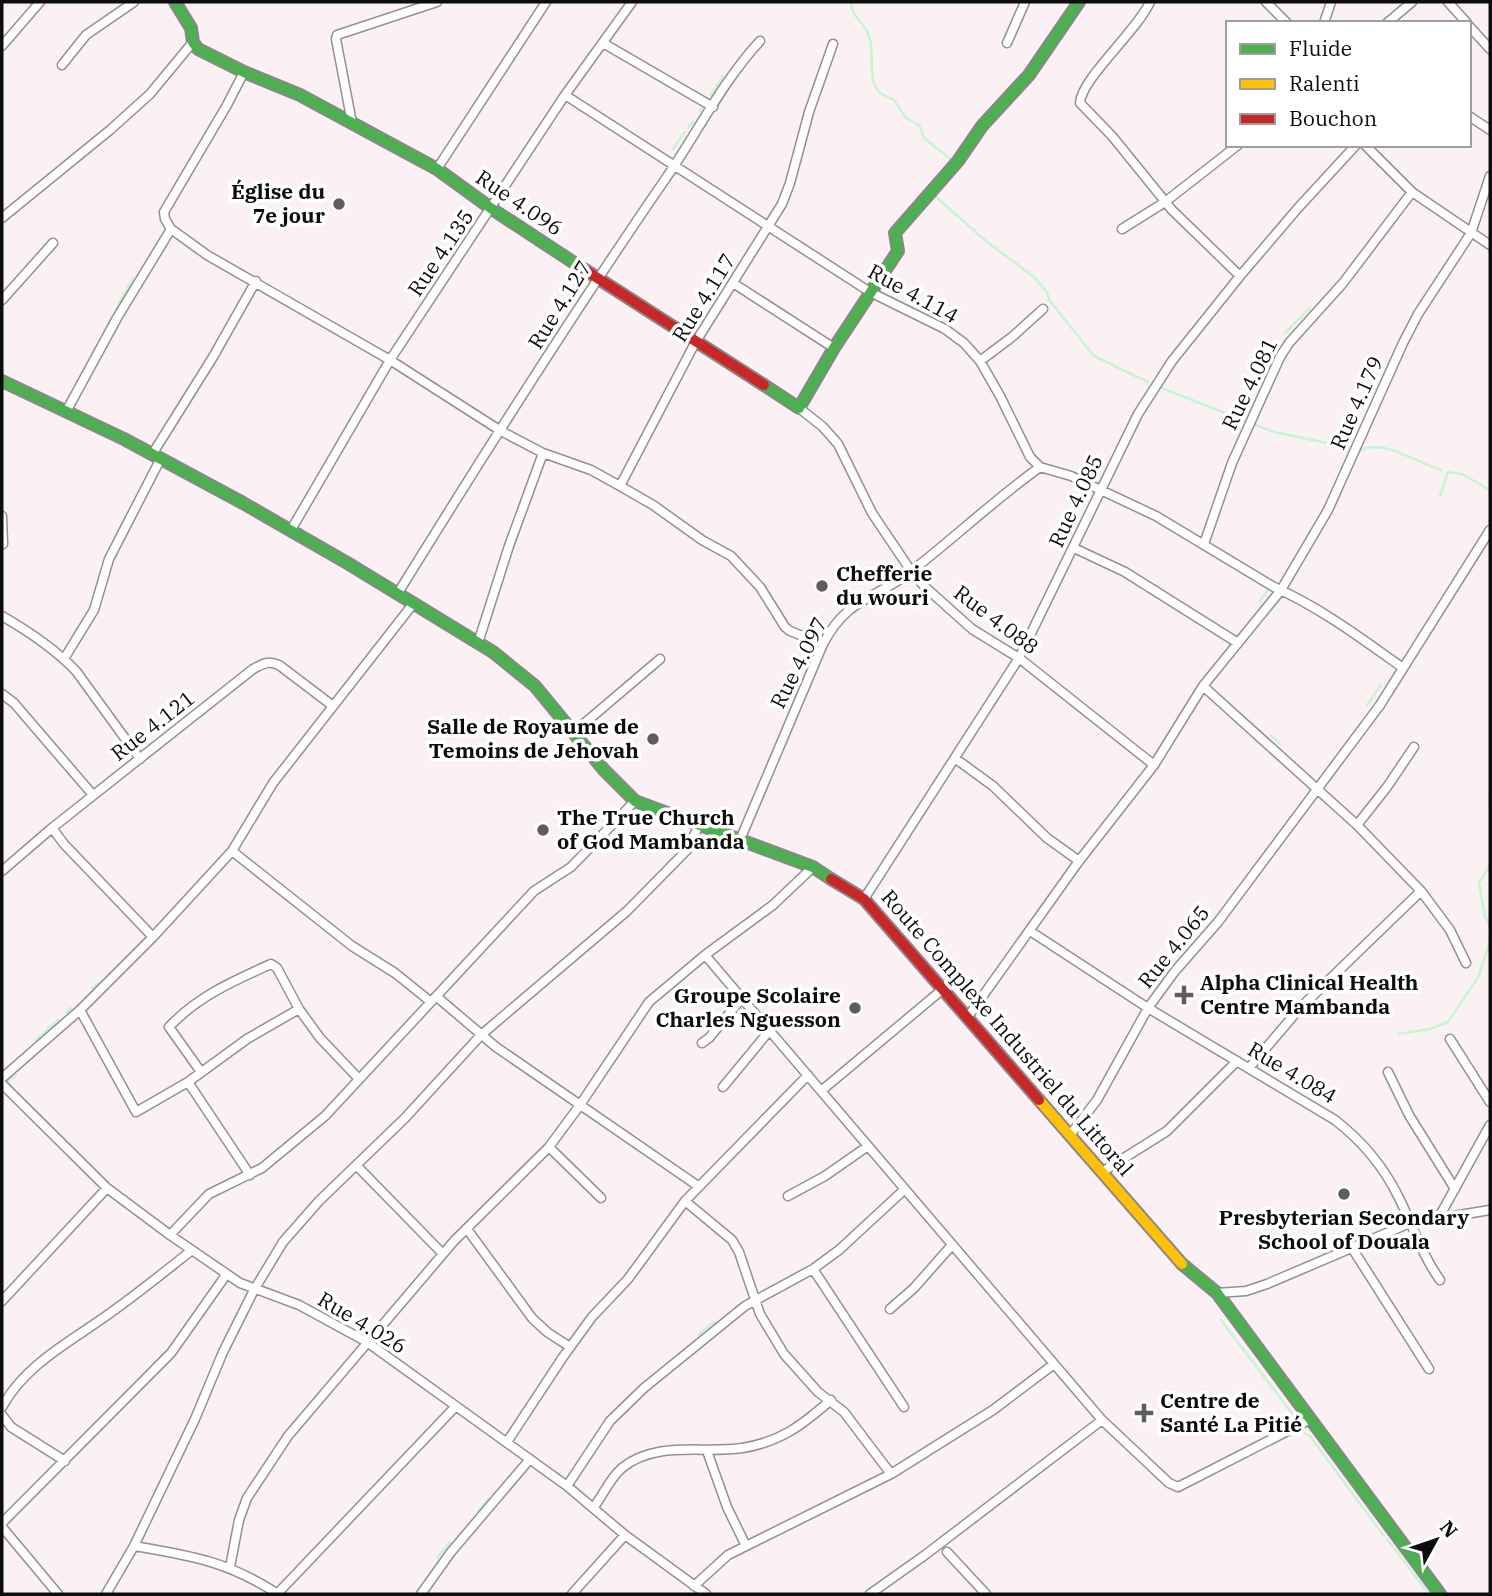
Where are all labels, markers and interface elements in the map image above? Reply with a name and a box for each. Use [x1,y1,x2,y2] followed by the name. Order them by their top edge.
[1226,21,1471,147] legend
[1289,34,1352,62] text: Fluide
[1289,69,1360,97] text: Ralenti
[1289,104,1377,132] text: Bouchon
[471,163,568,242] street label: Rue 4.096
[231,177,326,229] place label: Église du 7e jour
[331,196,347,212] marker: Église du 7e jour
[401,204,480,301] street label: Rue 4.135
[665,248,741,347] street label: Rue 4.117
[521,255,597,354] street label: Rue 4.127
[863,257,964,329] street label: Rue 4.114
[1215,333,1283,434] street label: Rue 4.081
[1323,352,1389,454] street label: Rue 4.179
[1041,450,1109,551] street label: Rue 4.085
[836,559,932,611] place label: Chefferie du wouri
[814,578,830,594] marker: Chefferie du wouri
[949,578,1045,660] street label: Rue 4.088
[763,612,833,713] street label: Rue 4.097
[105,684,200,767] street label: Rue 4.121
[427,712,639,764] place label: Salle de Royaume de Temoins de Jehovah
[645,731,661,747] marker: Salle de Royaume de Temoins de Jehovah
[557,803,745,855] place label: The True Church of God Mambanda
[535,822,551,838] marker: The True Church of God Mambanda
[876,883,1140,1181] street label: Route Complexe Industriel du Littoral
[1131,899,1215,994] street label: Rue 4.065
[1200,968,1419,1020] place label: Alpha Clinical Health Centre Mambanda
[655,981,841,1033] place label: Groupe Scolaire Charles Nguesson
[1174,985,1194,1005] marker: Alpha Clinical Health Centre Mambanda
[847,1000,863,1016] marker: Groupe Scolaire Charles Nguesson
[1243,1035,1342,1110] street label: Rue 4.084
[1336,1186,1352,1202] marker: Presbyterian Secondary School of Douala
[1219,1203,1469,1255] place label: Presbyterian Secondary School of Douala
[313,1285,412,1360] street label: Rue 4.026
[1160,1386,1302,1438] place label: Centre de Santé La Pitié
[1134,1403,1154,1423] marker: Centre de Santé La Pitié
[1401,1505,1471,1575] north arrow
[1435,1516,1463,1543] text: N

